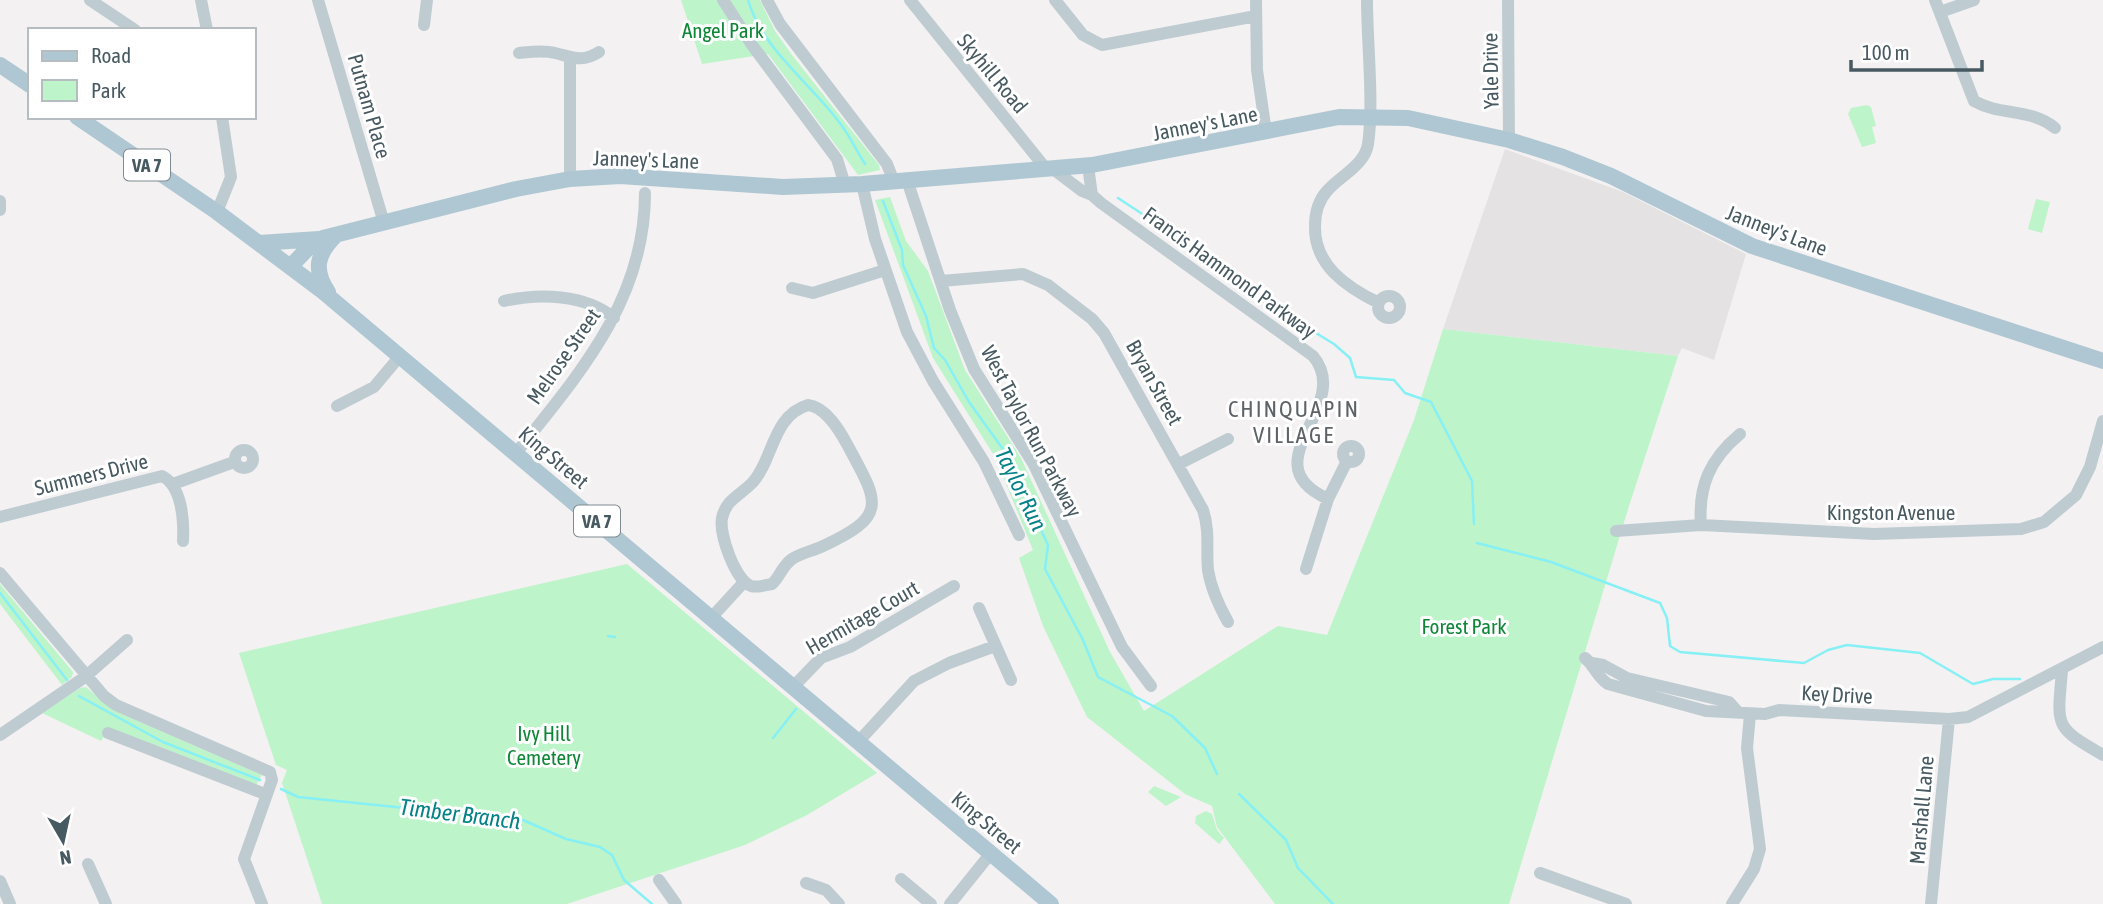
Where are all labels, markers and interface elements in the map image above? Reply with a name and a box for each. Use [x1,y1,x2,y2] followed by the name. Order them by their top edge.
[682,18,764,42] park label: Angel Park
[28,28,256,119] legend
[1851,28,1982,72] scale bar
[953,29,1033,117] street label: Skyhill Road
[1477,33,1503,109] street label: Yale Drive
[1862,40,1910,64] text: 100 m
[91,43,131,67] text: Road
[344,51,396,161] street label: Putnam Place
[91,78,126,102] text: Park
[1151,101,1259,145] street label: Janney's Lane
[593,145,699,173] street label: Janney's Lane
[124,150,170,181] road number: VA 7
[1723,200,1831,260] street label: Janney's Lane
[1139,201,1321,343] street label: Francis Hammond Parkway
[521,304,605,408] street label: Melrose Street
[1122,335,1188,429] street label: Bryan Street
[976,341,1088,521] street label: West Taylor Run Parkway
[1228,396,1360,448] district label: CHINQUAPIN VILLAGE
[514,421,594,493] street label: King Street
[989,443,1053,535] water label: Taylor Run
[32,448,150,500] street label: Summers Drive
[1827,500,1955,524] street label: Kingston Avenue
[574,506,620,536] road number: VA 7
[801,575,923,659] street label: Hermitage Court
[1421,614,1507,638] park label: Forest Park
[1801,680,1873,708] street label: Key Drive
[507,721,581,769] park label: Ivy Hill Cemetery
[1904,755,1938,865] street label: Marshall Lane
[947,786,1027,858] street label: King Street
[398,794,522,834] water label: Timber Branch
[28,806,98,876] north arrow
[58,846,73,870] text: N

